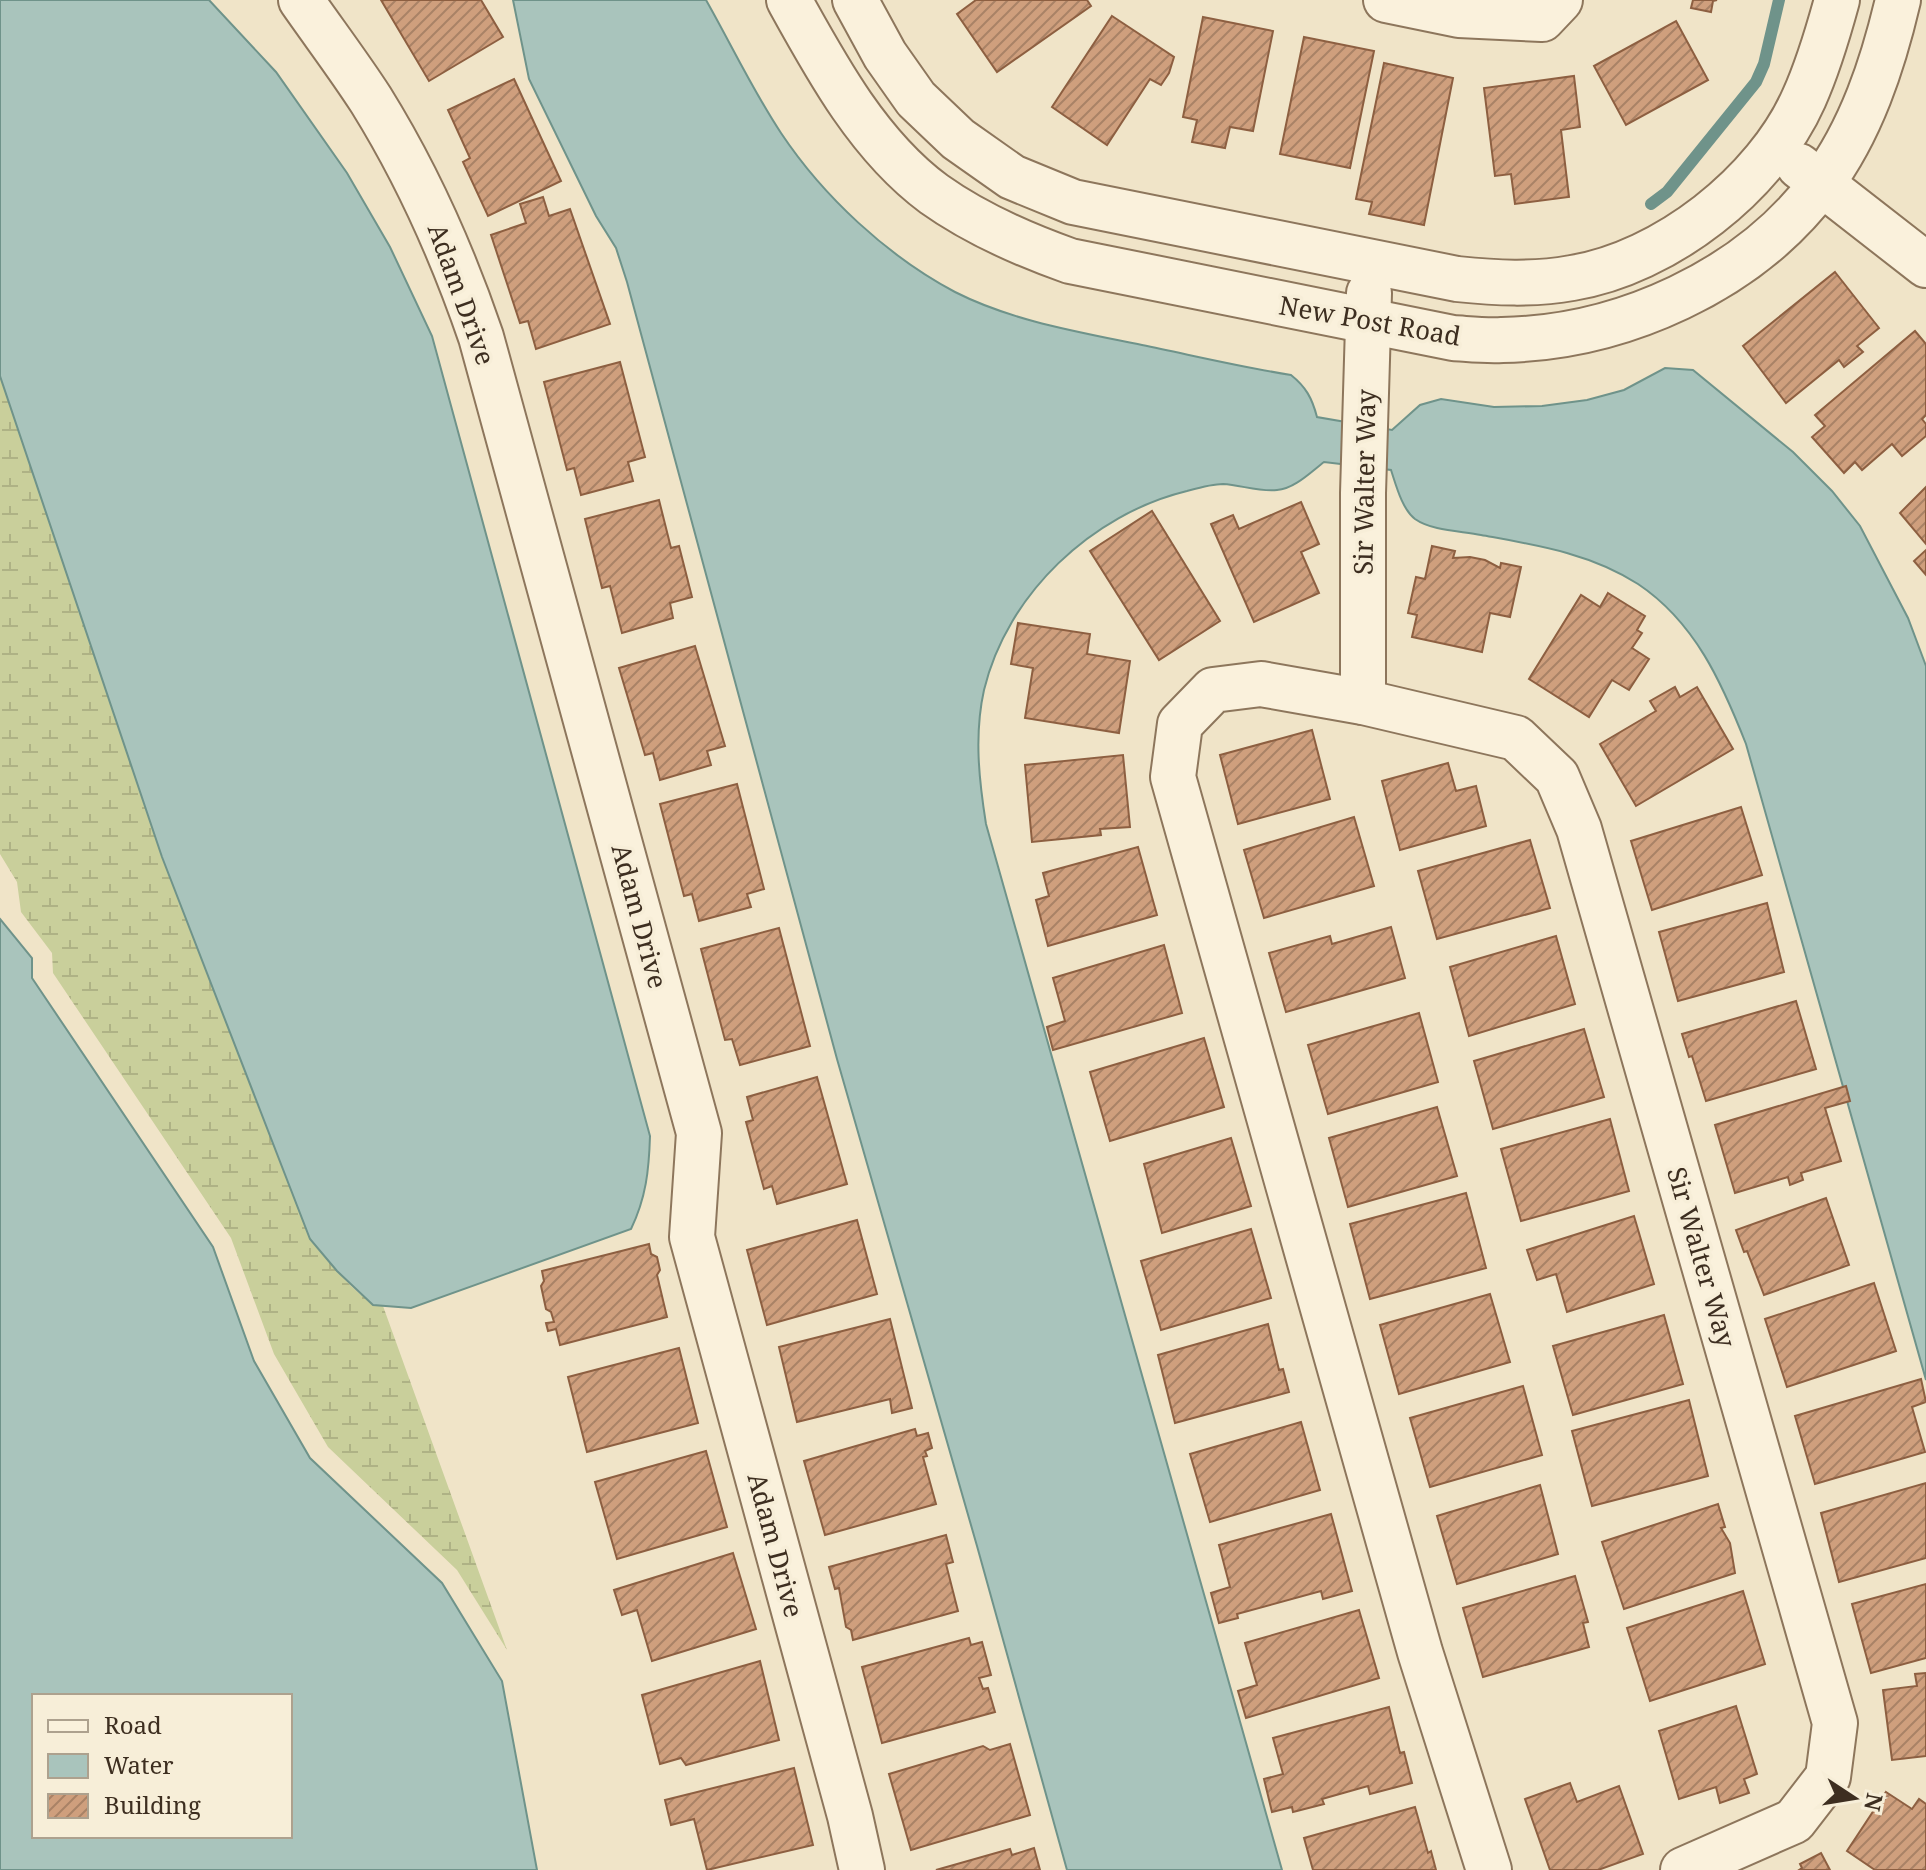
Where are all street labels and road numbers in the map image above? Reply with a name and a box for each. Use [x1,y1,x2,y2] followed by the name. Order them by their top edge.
[420,218,504,370] street label: Adam Drive
[1276,286,1464,354] street label: New Post Road
[1344,388,1384,575] street label: Sir Walter Way
[603,840,677,992] street label: Adam Drive
[1659,1163,1745,1352] street label: Sir Walter Way
[739,1469,813,1621] street label: Adam Drive

